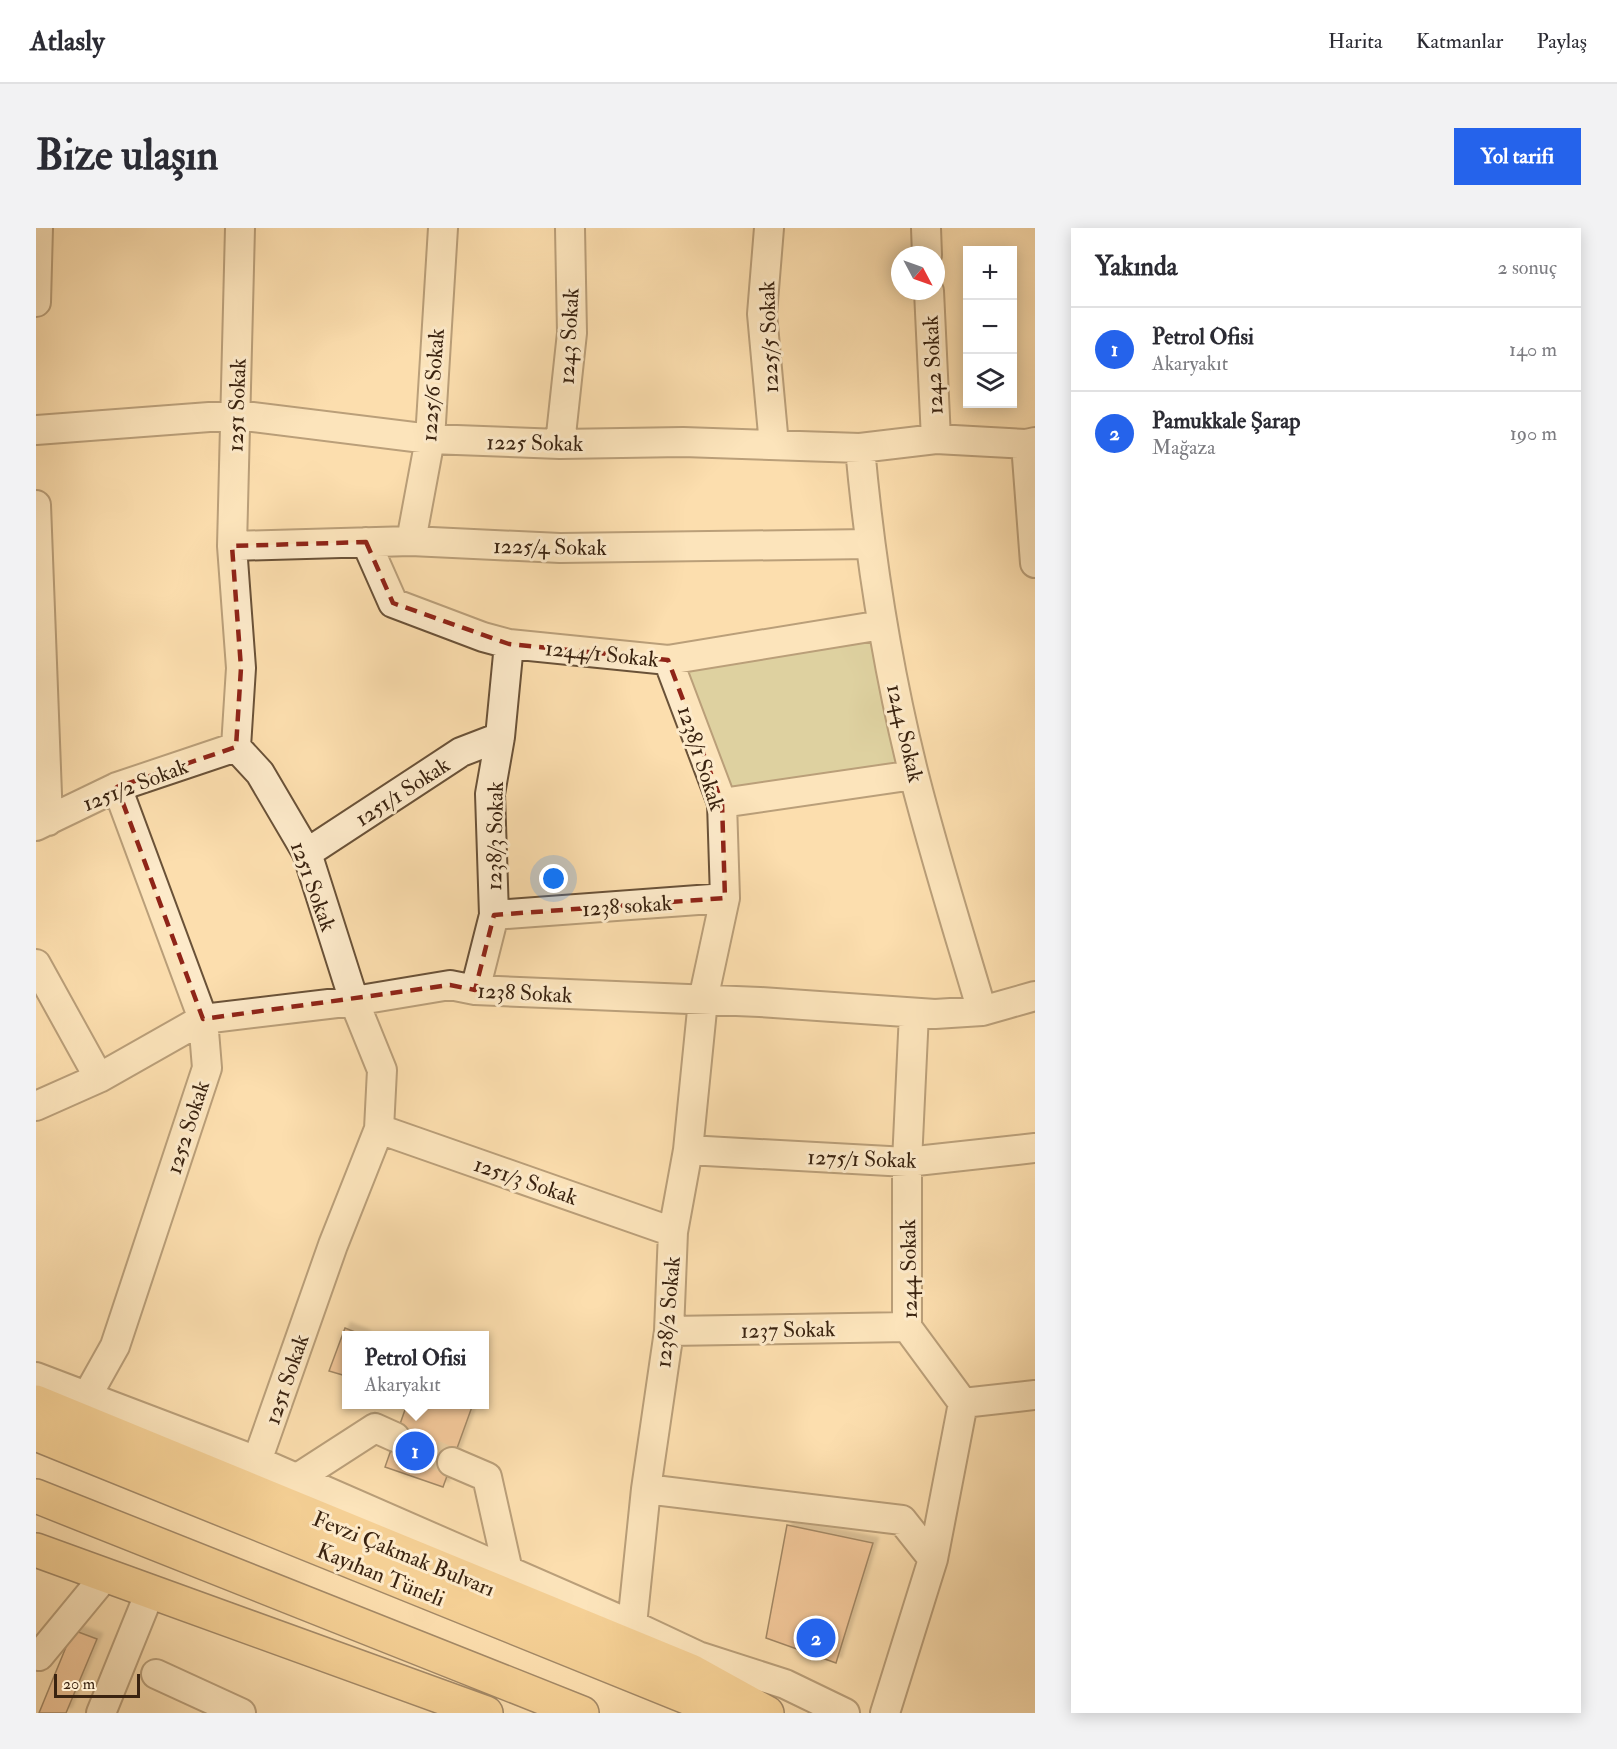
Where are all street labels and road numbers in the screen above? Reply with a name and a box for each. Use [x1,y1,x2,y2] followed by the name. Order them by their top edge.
[753,280,785,393] street label: 1225/5 Sokak
[552,287,586,385] street label: 1243 Sokak
[916,314,950,415] street label: 1242 Sokak
[415,327,451,443] street label: 1225/6 Sokak
[221,357,253,452] street label: 1251 Sokak
[486,428,584,458] street label: 1225 Sokak
[493,532,608,562] street label: 1225/4 Sokak
[544,634,661,674] street label: 1244/1 Sokak
[880,681,930,786] street label: 1244 Sokak
[671,702,731,815] street label: 1238/1 Sokak
[350,751,456,833] street label: 1251/1 Sokak
[79,752,192,818] street label: 1251/2 Sokak
[480,781,510,891] street label: 1238/3 Sokak
[284,838,342,936] street label: 1251 Sokak
[581,889,674,923] street label: 1238 sokak
[477,977,574,1009] street label: 1238 Sokak
[160,1076,216,1178] street label: 1252 Sokak
[807,1143,918,1175] street label: 1275/1 Sokak
[470,1150,582,1212] street label: 1251/3 Sokak
[894,1218,924,1319] street label: 1244 Sokak
[649,1255,687,1369] street label: 1238/2 Sokak
[740,1315,836,1345] street label: 1237 Sokak
[258,1330,316,1428] street label: 1251 Sokak
[309,1505,499,1603] street label: Fevzi Çakmak Bulvarı
[313,1537,449,1613] street label: Kayıhan Tüneli

